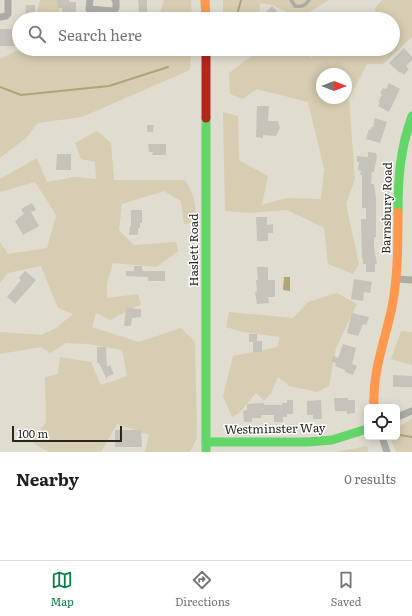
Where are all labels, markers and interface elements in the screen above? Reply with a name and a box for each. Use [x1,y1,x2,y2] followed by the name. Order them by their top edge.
[12,12,400,56] search box
[26,23,48,45] icon: search
[58,23,142,46] text: Search here
[316,68,352,104] north arrow
[376,161,396,254] street label: Barnsbury Road
[184,213,202,287] street label: Haslett Road
[364,404,400,440] map controls
[364,404,400,440] button: locate
[224,418,326,438] street label: Westminster Way
[12,424,122,443] scale bar
[18,425,48,441] text: 100 m
[16,466,79,491] text: Nearby
[344,469,396,488] text: 0 results
[50,569,74,609] tab: Map
[175,569,230,609] tab: Directions
[331,569,361,609] tab: Saved

